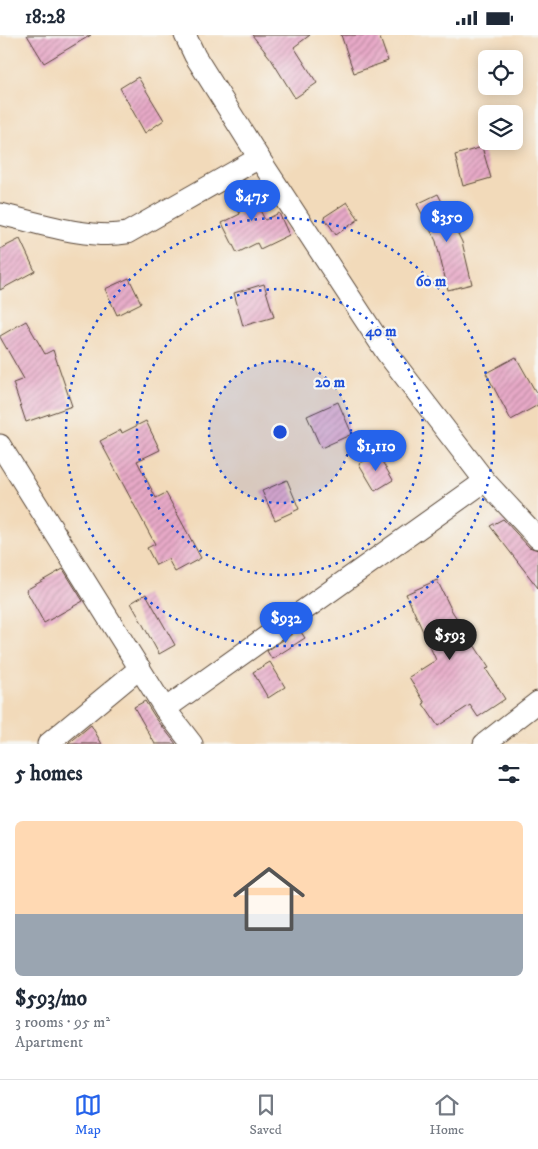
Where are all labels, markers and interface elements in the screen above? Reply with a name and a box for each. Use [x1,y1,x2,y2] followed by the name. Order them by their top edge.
[25,6,65,29] text: 18:28
[478,50,523,150] map controls
[478,50,523,95] button: locate
[478,105,523,150] button: layers
[222,179,282,222] pin: $475
[235,186,269,206] text: $475
[417,201,477,243] pin: $350
[431,207,463,227] text: $350
[416,272,447,291] text: 60 m
[364,322,397,341] text: 40 m
[315,373,346,392] text: 20 m
[271,423,289,441] centre of rings
[335,429,417,472] pin: $1,110
[356,436,396,456] text: $1,110
[256,601,316,644] pin: $932
[271,608,301,628] text: $932
[420,619,480,661] pin: $593
[435,625,465,645] text: $593
[495,760,523,788] icon: filters
[15,761,83,787] text: 5 homes
[224,854,314,944] icon: home
[15,986,87,1012] text: $593/mo
[15,1012,110,1032] text: 3 rooms · 95 m²
[15,1032,83,1052] text: Apartment
[74,1091,102,1139] tab: Map
[250,1091,282,1139] tab: Saved
[429,1091,464,1139] tab: Home

